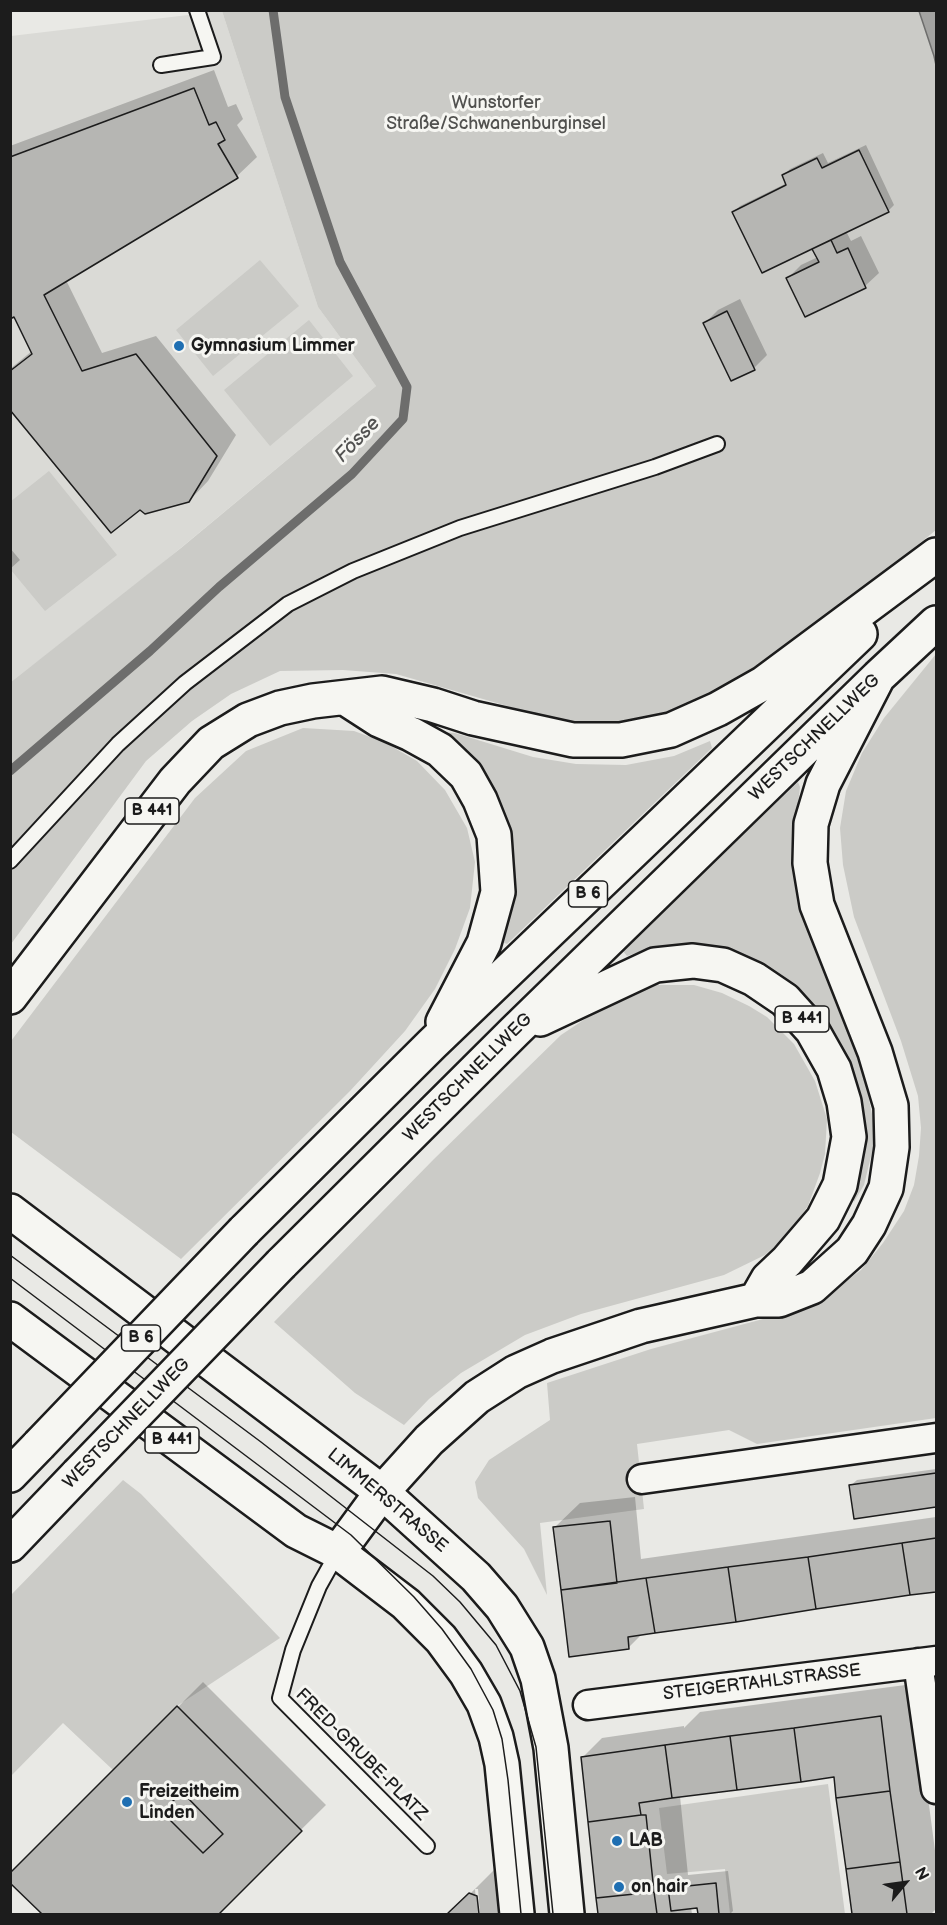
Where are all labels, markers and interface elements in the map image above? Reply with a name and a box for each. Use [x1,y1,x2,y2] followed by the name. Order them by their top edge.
[386,92,606,134] park label: Wunstorfer Straße/Schwanenburginsel
[191,335,355,357] place label: Gymnasium Limmer
[172,339,186,353] marker: Gymnasium Limmer
[330,412,386,468] water label: Fösse
[745,670,885,806] street label: WESTSCHNELLWEG
[125,798,179,824] road number: B 441
[568,881,608,907] road number: B 6
[775,1006,829,1032] road number: B 441
[399,1009,537,1147] street label: WESTSCHNELLWEG
[122,1325,160,1351] road number: B 6
[59,1354,195,1494] street label: WESTSCHNELLWEG
[145,1427,199,1453] road number: B 441
[322,1444,452,1558] street label: LIMMERSTRASSE
[662,1660,862,1706] street label: STEIGERTAHLSTRASSE
[290,1684,432,1826] street label: FRED-GRUBE-PLATZ
[139,1781,239,1824] place label: Freizeitheim Linden
[120,1795,134,1809] marker: Freizeitheim Linden
[629,1830,663,1852] place label: LAB
[610,1834,624,1848] marker: LAB
[875,1853,935,1913] north arrow
[910,1864,932,1884] text: N
[631,1876,688,1898] place label: on hair
[612,1880,626,1894] marker: on hair

